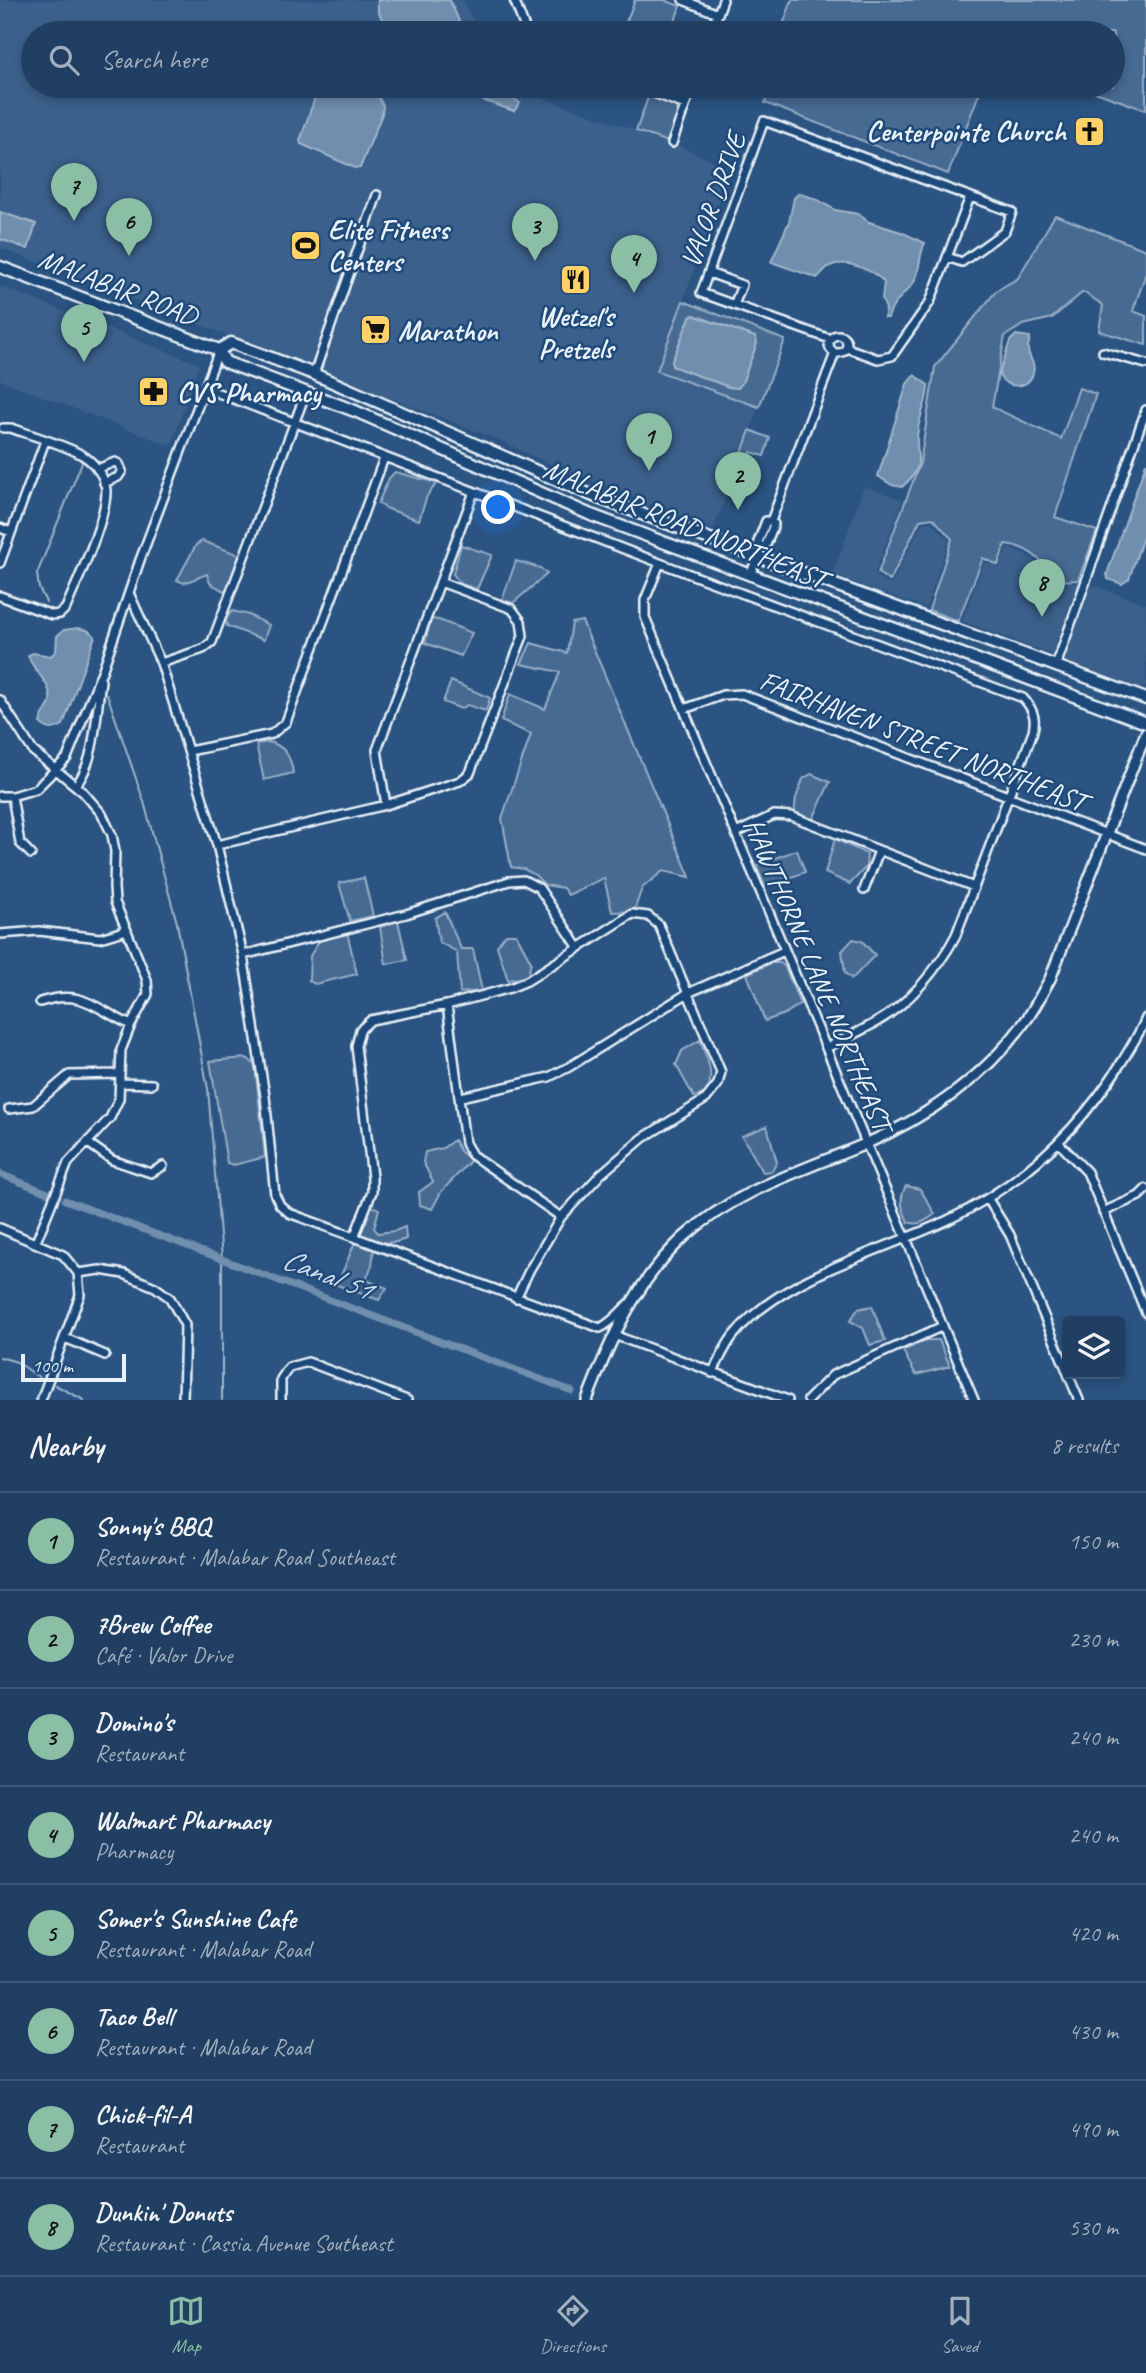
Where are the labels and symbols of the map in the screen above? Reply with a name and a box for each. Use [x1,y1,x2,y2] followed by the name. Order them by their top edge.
[866,114,1068,149] place label: Centerpointe Church
[1072,114,1106,148] church icon: Centerpointe Church
[672,125,755,272] street label: VALOR DRIVE
[51,163,97,221] pin: 7
[106,198,152,256] pin: 6
[512,203,558,261] pin: 3
[328,212,452,279] place label: Elite Fitness Centers
[288,228,322,262] sports icon: Elite Fitness Centers
[611,235,657,293] pin: 4
[34,241,205,334] street label: MALABAR ROAD
[559,262,593,296] restaurant icon: Wetzel's Pretzels
[538,299,617,366] place label: Wetzel's Pretzels
[61,304,107,362] pin: 5
[358,313,392,347] supermarket icon: Marathon
[398,313,499,348] place label: Marathon
[137,375,171,409] pharmacy icon: CVS Pharmacy
[177,375,323,411] place label: CVS Pharmacy
[626,413,672,471] pin: 1
[539,451,838,599] street label: MALABAR ROAD NORTHEAST
[715,452,761,510] pin: 2
[481,490,515,524] your location
[1019,559,1065,617] pin: 8
[755,663,1098,822] street label: FAIRHAVEN STREET NORTHEAST
[736,813,903,1142] street label: HAWTHORNE LANE NORTHEAST
[277,1240,382,1310] water label: Canal 51
[21,1351,126,1383] scale bar

